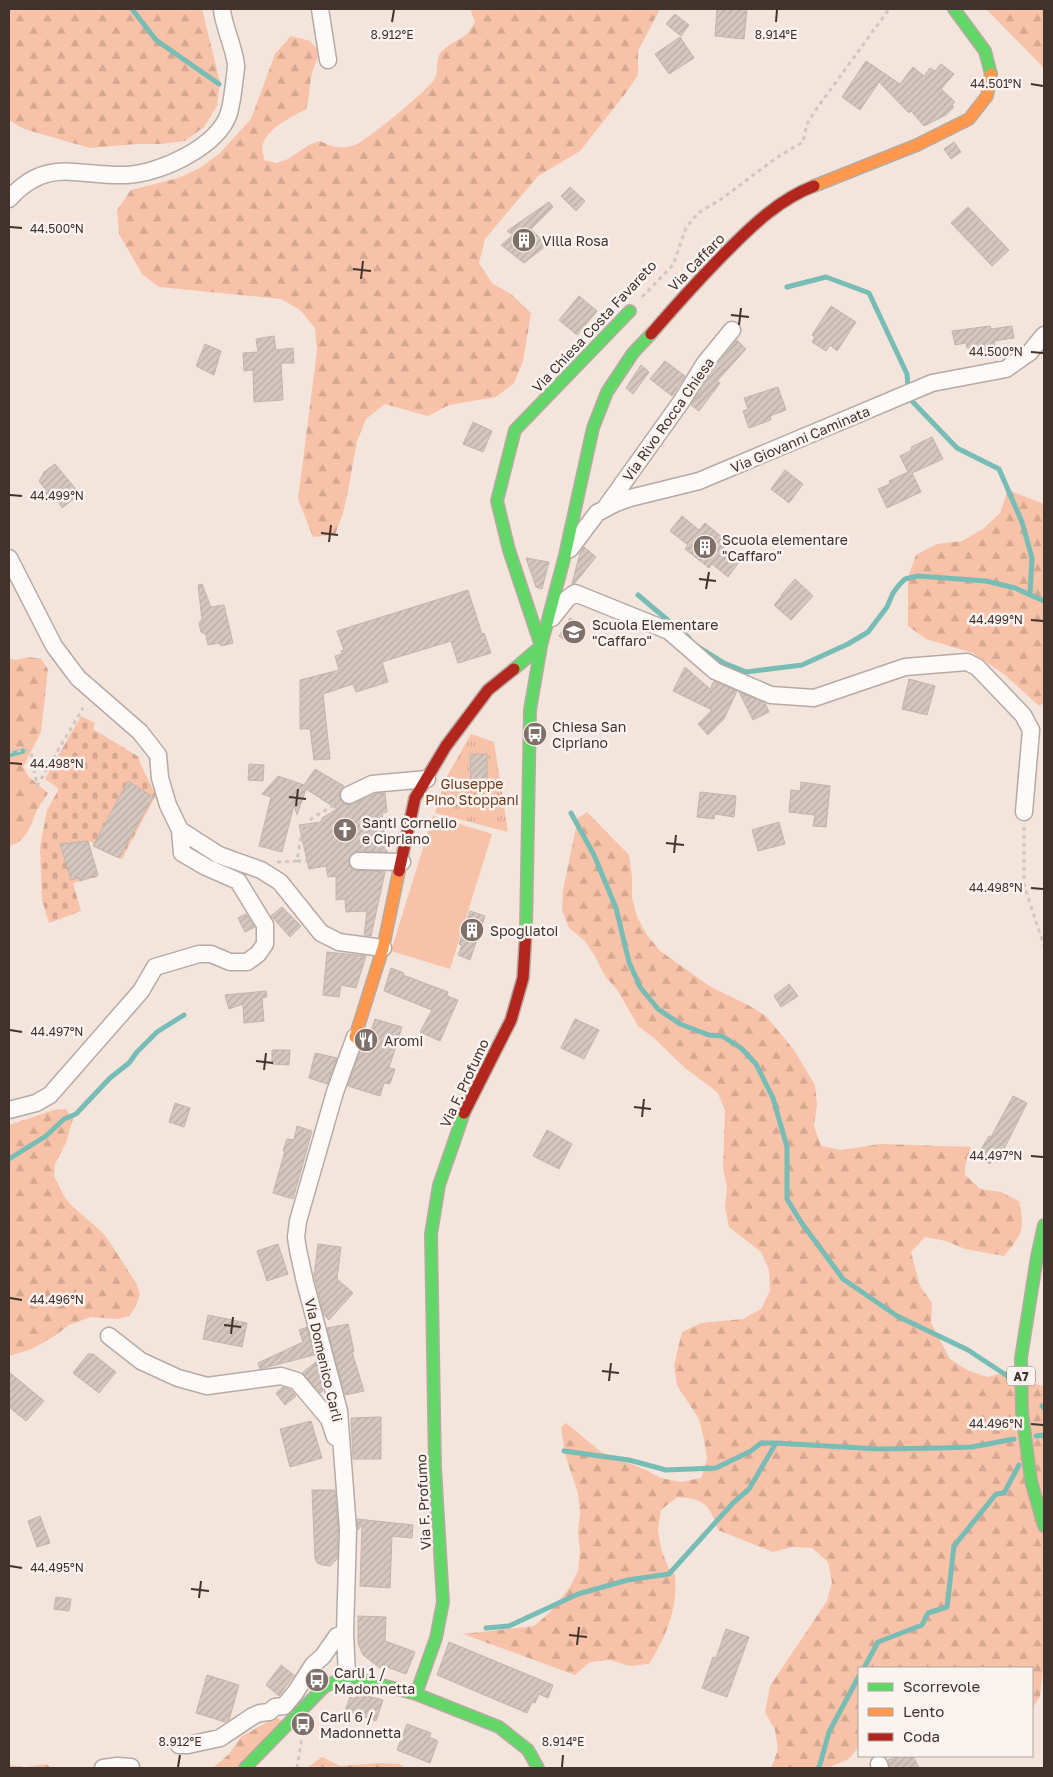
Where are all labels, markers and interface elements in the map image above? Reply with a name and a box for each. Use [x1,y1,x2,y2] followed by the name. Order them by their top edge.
[371,27,413,42] text: 8.912°E
[755,27,797,42] text: 8.914°E
[970,76,1022,91] text: 44.501°N
[30,221,84,236] text: 44.500°N
[511,227,537,253] building icon: Villa Rosa
[664,230,728,294] street label: Via Caffaro
[542,232,609,249] place label: Villa Rosa
[528,257,660,395] street label: Via Chiesa Costa Favareto
[969,344,1023,359] text: 44.500°N
[619,354,717,484] street label: Via Rivo Rocca Chiesa
[728,402,872,476] street label: Via Giovanni Caminata
[30,488,84,503] text: 44.499°N
[722,531,848,564] place label: Scuola elementare "Caffaro"
[692,534,718,560] building icon: Scuola elementare "Caffaro"
[969,612,1023,627] text: 44.499°N
[592,616,718,649] place label: Scuola Elementare "Caffaro"
[561,619,587,645] school or university icon: Scuola Elementare "Caffaro"
[552,718,626,751] place label: Chiesa San Cipriano
[522,721,548,747] bus stop icon: Chiesa San Cipriano
[30,756,84,771] text: 44.498°N
[425,775,519,808] park label: Giuseppe Pino Stoppani
[362,814,457,847] place label: Santi Cornelio e Cipriano
[332,817,358,843] church icon: Santi Cornelio e Cipriano
[969,880,1023,895] text: 44.498°N
[459,917,485,943] building icon: Spogliatoi
[490,922,558,939] place label: Spogliatoi
[31,1024,83,1039] text: 44.497°N
[353,1027,379,1053] restaurant icon: Aromi
[384,1032,423,1049] place label: Aromi
[436,1036,492,1130] street label: Via F. Profumo
[970,1148,1022,1163] text: 44.497°N
[30,1292,84,1307] text: 44.496°N
[302,1297,346,1423] street label: Via Domenico Carli
[1007,1366,1035,1385] road number: A7
[969,1416,1023,1431] text: 44.496°N
[412,1454,434,1550] street label: Via F. Profumo
[30,1560,84,1575] text: 44.495°N
[334,1664,415,1697] place label: Carli 1 / Madonnetta
[304,1667,330,1693] bus stop icon: Carli 1 / Madonnetta
[858,1667,1033,1757] legend
[903,1677,980,1695] text: Scorrevole
[903,1702,944,1720] text: Lento
[320,1708,401,1741] place label: Carli 6 / Madonnetta
[290,1711,316,1737] bus stop icon: Carli 6 / Madonnetta
[903,1727,940,1745] text: Coda
[159,1734,201,1749] text: 8.912°E
[542,1734,584,1749] text: 8.914°E

